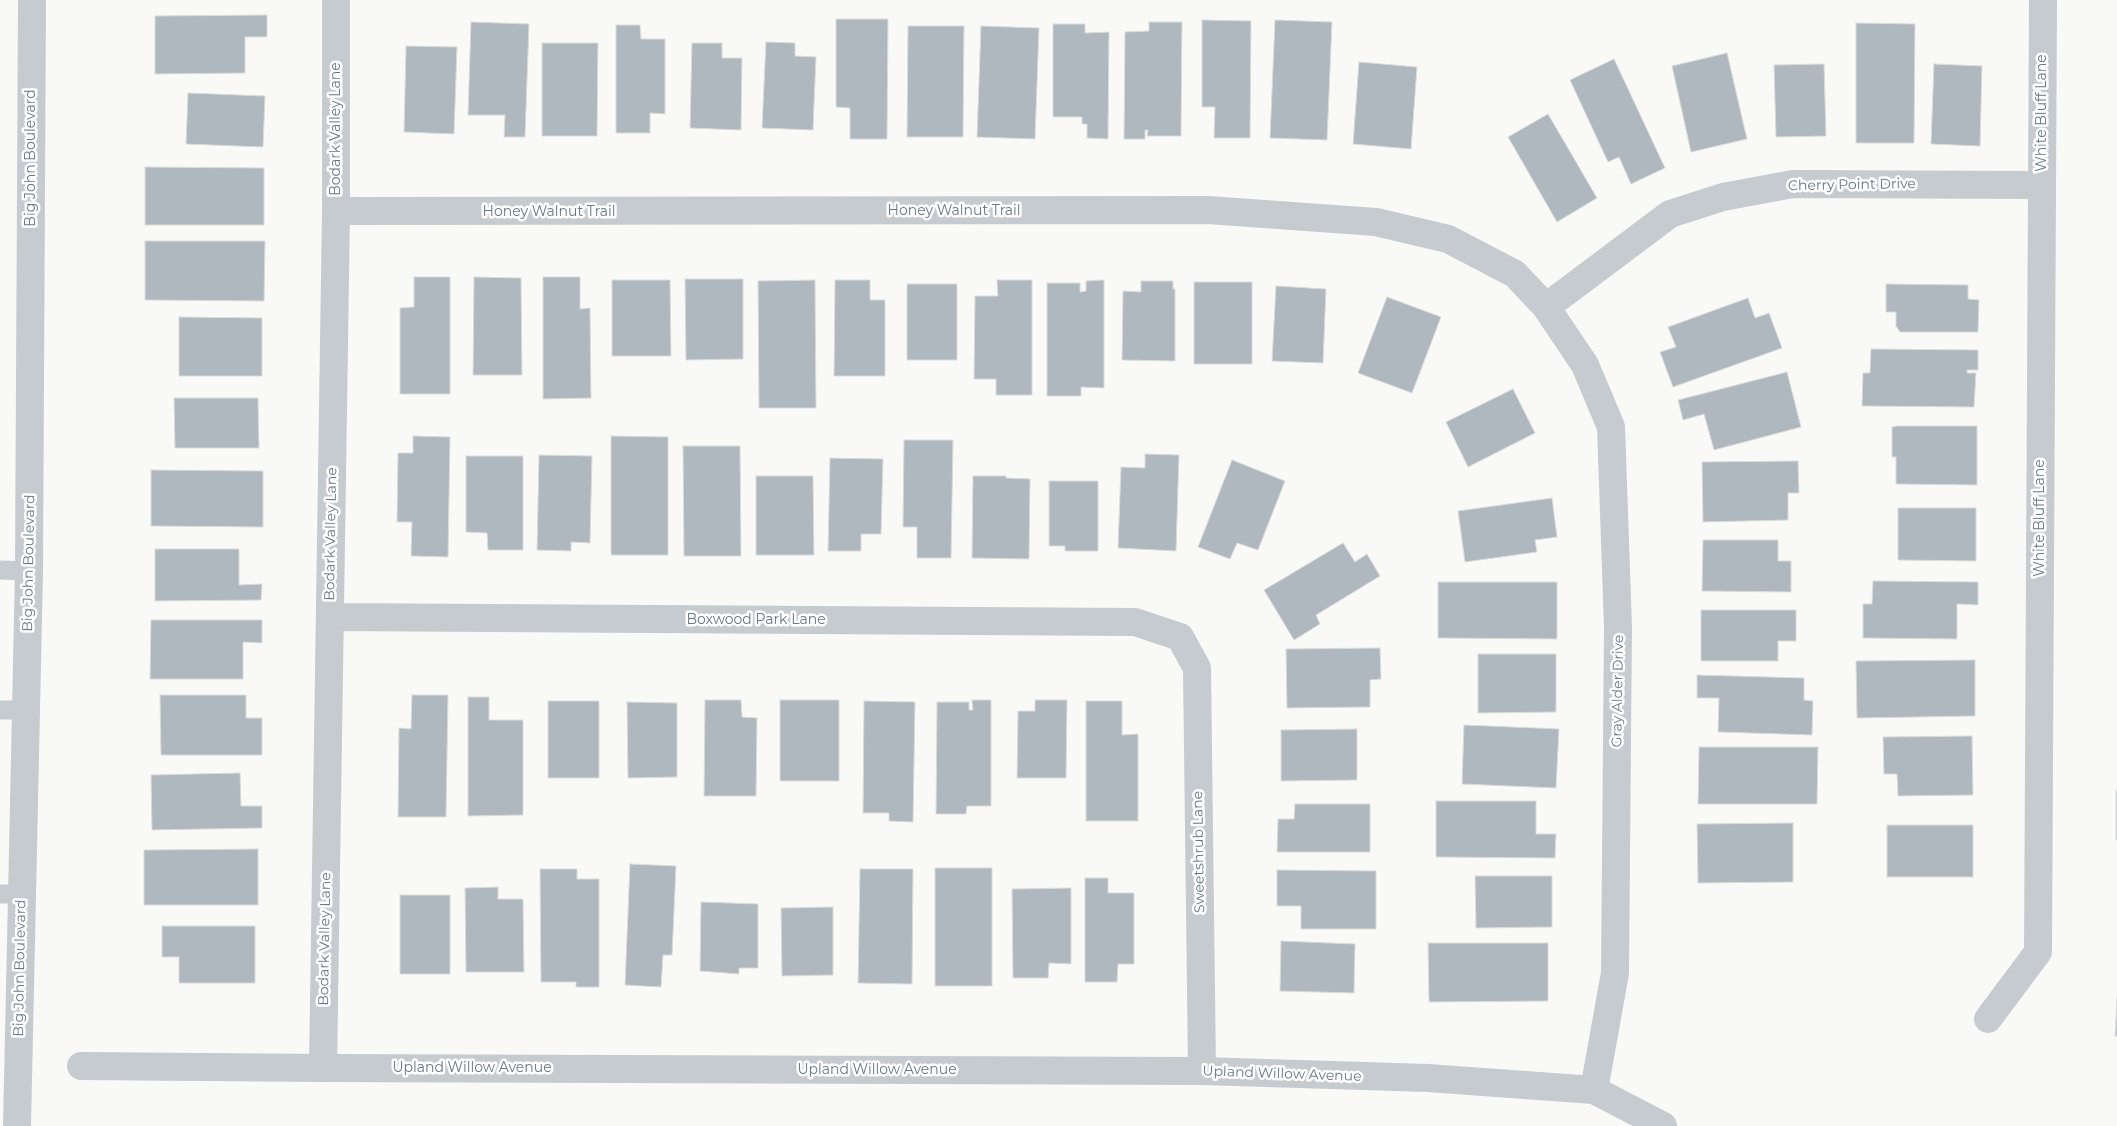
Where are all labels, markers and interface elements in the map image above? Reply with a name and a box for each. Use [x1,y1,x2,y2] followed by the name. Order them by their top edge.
[2034,54,2050,172] street label: White Bluff Lane
[328,62,344,196] street label: Bodark Valley Lane
[23,89,39,227] street label: Big John Boulevard
[1788,175,1916,195] street label: Cherry Point Drive
[888,203,1020,219] street label: Honey Walnut Trail
[483,204,615,220] street label: Honey Walnut Trail
[2032,459,2048,577] street label: White Bluff Lane
[321,467,341,601] street label: Bodark Valley Lane
[19,494,39,632] street label: Big John Boulevard
[686,612,826,628] street label: Boxwood Park Lane
[1609,634,1627,748] street label: Gray Alder Drive
[1190,791,1208,913] street label: Sweetshrub Lane
[315,872,335,1006] street label: Bodark Valley Lane
[10,899,30,1037] street label: Big John Boulevard
[392,1060,552,1076] street label: Upland Willow Avenue
[797,1062,957,1078] street label: Upland Willow Avenue
[1202,1063,1362,1085] street label: Upland Willow Avenue

